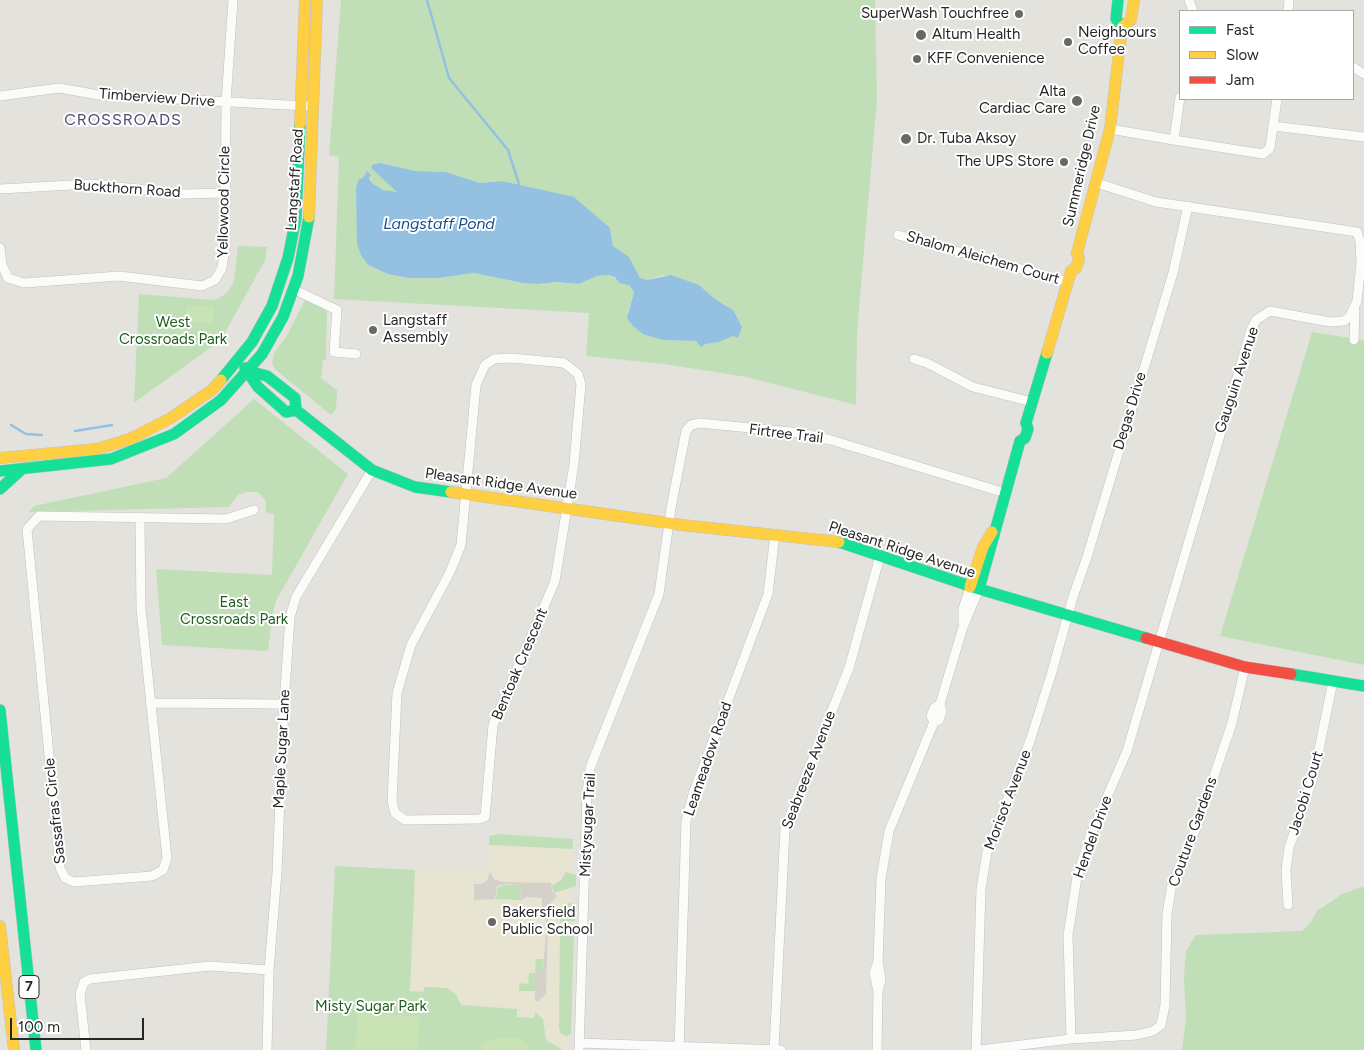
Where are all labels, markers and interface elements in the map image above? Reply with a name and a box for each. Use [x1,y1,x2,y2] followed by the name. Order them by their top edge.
[861,5,1009,23] place label: SuperWash Touchfree
[1013,8,1025,20] marker: SuperWash Touchfree
[1179,10,1354,100] legend
[1226,21,1254,39] text: Fast
[1078,24,1156,59] place label: Neighbours Coffee
[932,26,1020,44] place label: Altum Health
[914,28,928,42] marker: Altum Health
[1062,36,1074,48] marker: Neighbours Coffee
[1226,46,1259,64] text: Slow
[927,50,1044,68] place label: KFF Convenience
[911,53,923,65] marker: KFF Convenience
[1226,71,1254,89] text: Jam
[979,83,1066,118] place label: Alta Cardiac Care
[99,85,215,111] street label: Timberview Drive
[1070,94,1084,108] marker: Alta Cardiac Care
[1059,104,1105,228] street label: Summeridge Drive
[63,110,183,130] district label: CROSSROADS
[282,128,308,232] street label: Langstaff Road
[917,130,1016,148] place label: Dr. Tuba Aksoy
[899,132,913,146] marker: Dr. Tuba Aksoy
[214,146,234,258] street label: Yellowood Circle
[956,153,1054,171] place label: The UPS Store
[1058,156,1070,168] marker: The UPS Store
[73,176,181,202] street label: Buckthorn Road
[383,214,495,234] water label: Langstaff Pond
[904,227,1062,289] street label: Shalom Aleichem Court
[383,312,448,347] place label: Langstaff Assembly
[119,314,227,349] park label: West Crossroads Park
[367,324,379,336] marker: Langstaff Assembly
[1211,324,1263,436] street label: Gauguin Avenue
[1110,370,1150,452] street label: Degas Drive
[748,421,824,447] street label: Firtree Trail
[424,464,578,504] street label: Pleasant Ridge Avenue
[826,518,978,582] street label: Pleasant Ridge Avenue
[180,594,288,629] park label: East Crossroads Park
[488,605,552,723] street label: Bentoak Crescent
[270,689,294,809] street label: Maple Sugar Lane
[680,700,736,818] street label: Leameadow Road
[778,708,840,832] street label: Seabreeze Avenue
[981,747,1035,853] street label: Morisot Avenue
[1285,749,1327,837] street label: Jacobi Court
[40,757,70,865] street label: Sassafras Circle
[576,772,600,878] street label: Mistysugar Trail
[1165,775,1221,889] street label: Couture Gardens
[1070,793,1116,881] street label: Hendel Drive
[502,904,593,939] place label: Bakersfield Public School
[486,916,498,928] marker: Bakersfield Public School
[19,976,39,999] road number: 7
[315,998,427,1016] park label: Misty Sugar Park
[12,1008,146,1040] scale bar
[18,1018,60,1036] text: 100 m

